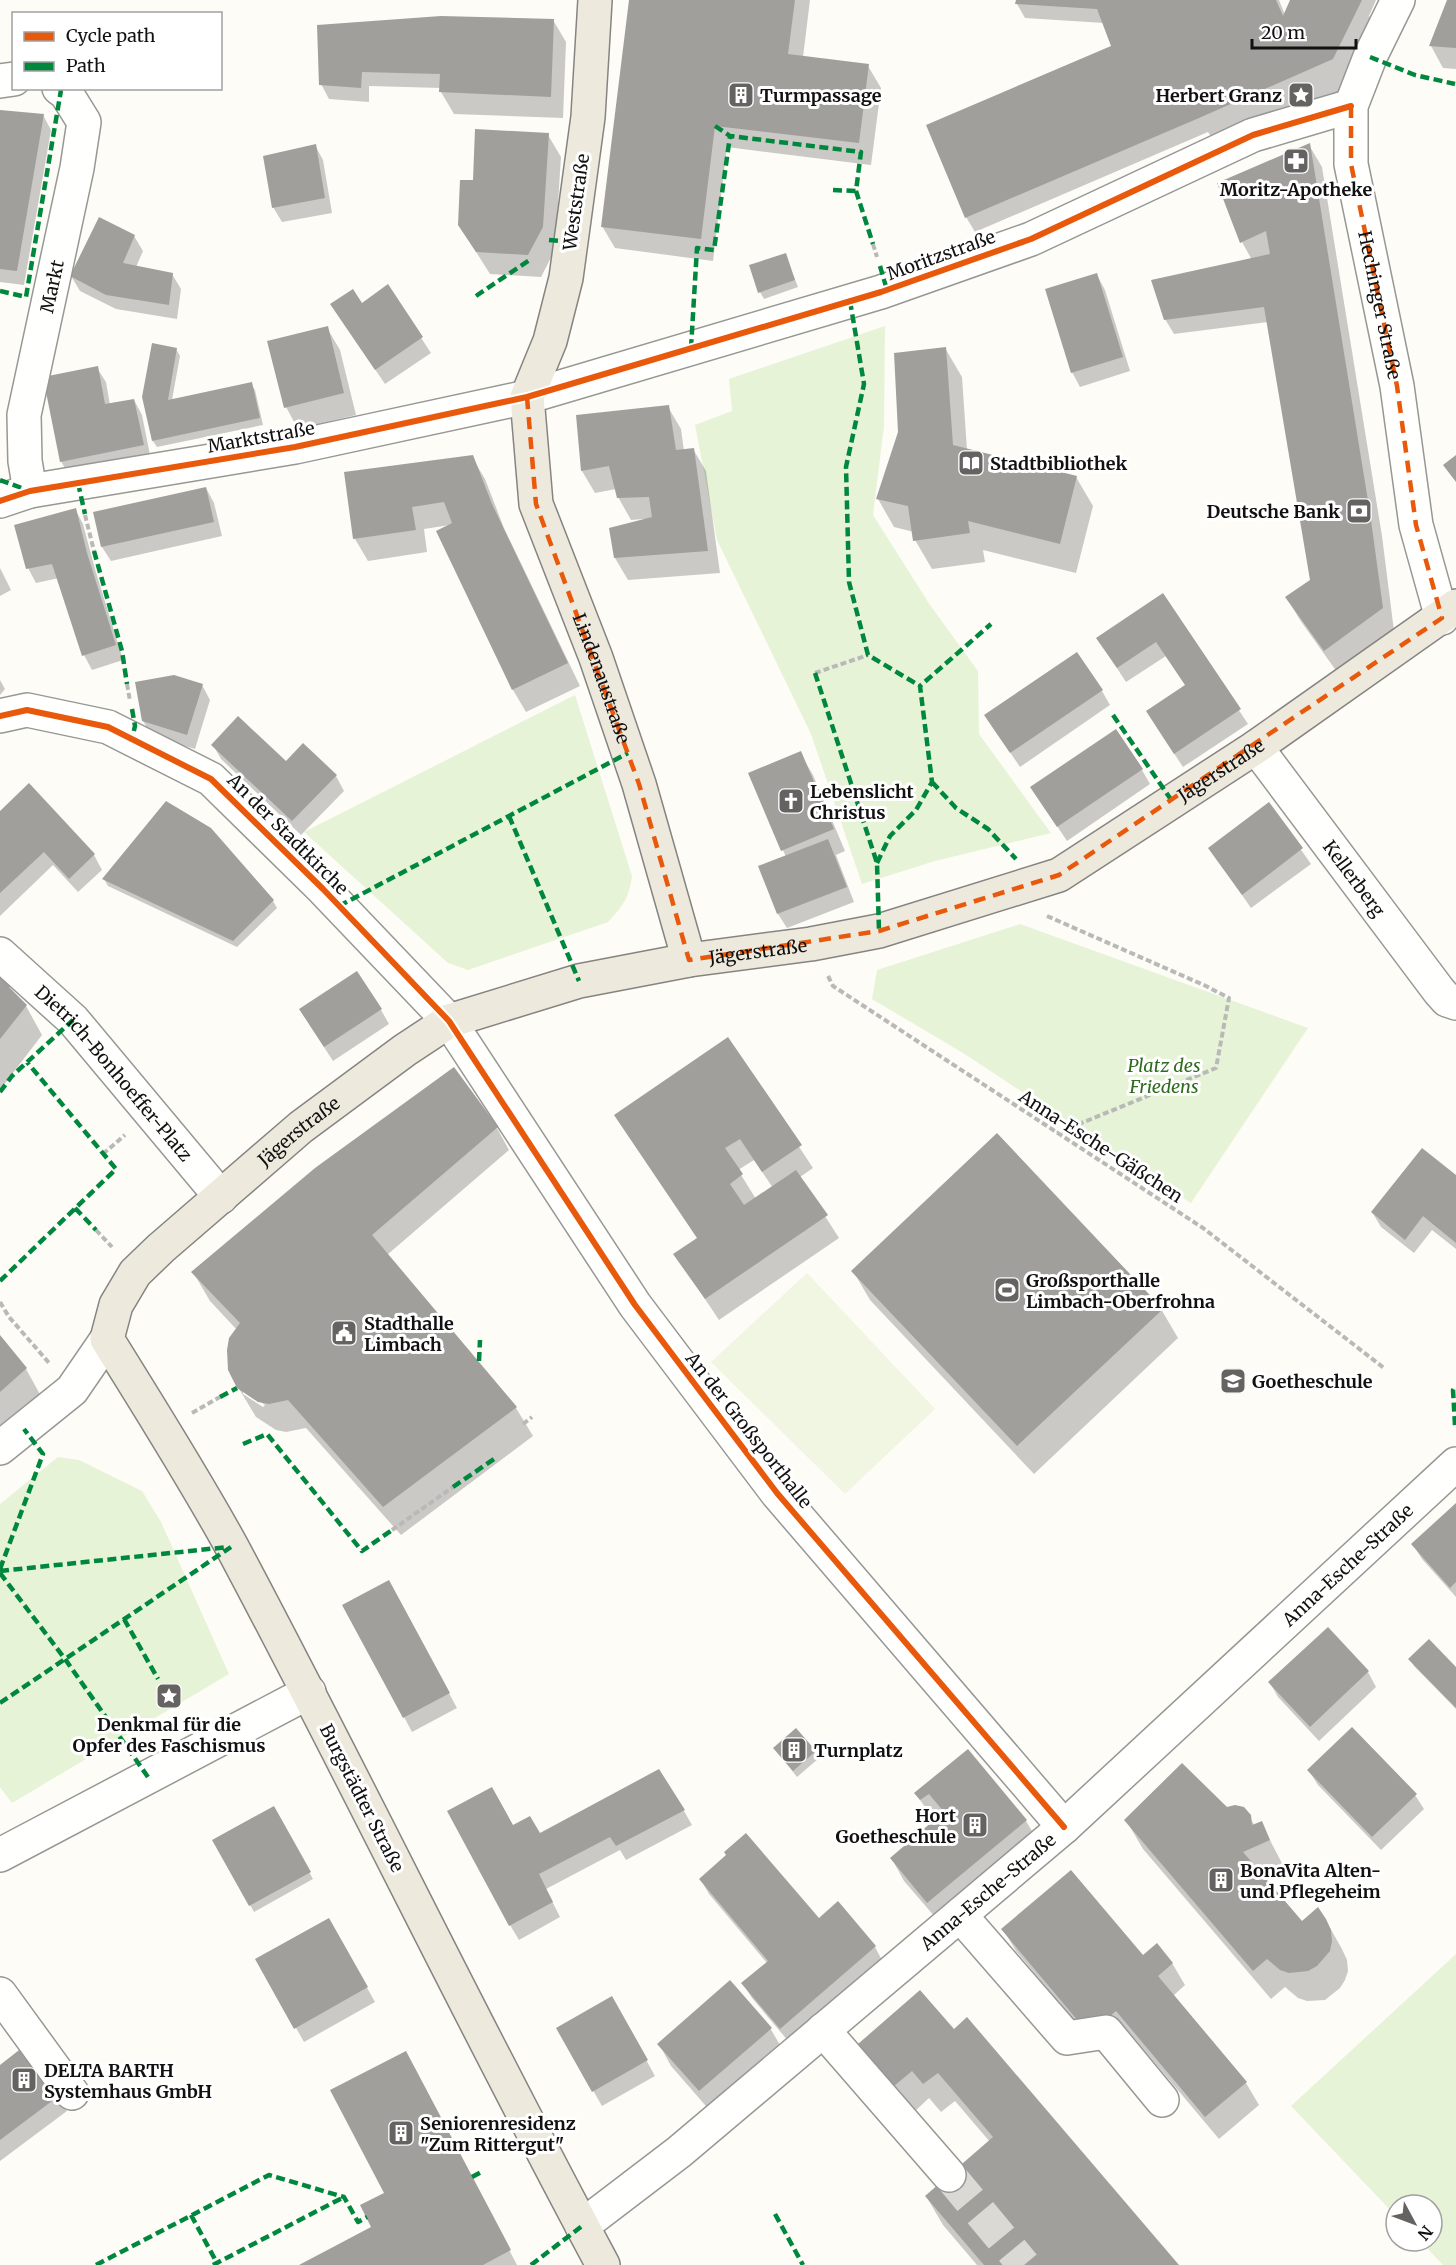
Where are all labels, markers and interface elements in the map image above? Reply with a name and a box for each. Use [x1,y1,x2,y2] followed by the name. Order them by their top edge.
[12,12,222,90] legend
[1252,12,1356,50] scale bar
[1261,21,1305,44] text: 20 m
[66,24,156,47] text: Cycle path
[66,54,106,77] text: Path
[726,80,756,110] building icon: Turmpassage
[1286,80,1316,110] place icon: Herbert Granz
[760,84,882,107] place label: Turmpassage
[1155,84,1282,107] place label: Herbert Granz
[1281,146,1311,176] pharmacy icon: Moritz-Apotheke
[558,152,594,253] street label: Weststraße
[1220,178,1372,201] place label: Moritz-Apotheke
[884,225,998,285] street label: Moritzstraße
[1354,229,1407,381] street label: Hechinger Straße
[35,258,68,315] street label: Markt
[206,416,316,458] street label: Marktstraße
[956,448,986,478] library icon: Stadtbibliothek
[990,452,1127,475] place label: Stadtbibliothek
[1344,496,1374,526] bank icon: Deutsche Bank
[1206,500,1340,523] place label: Deutsche Bank
[568,610,636,746] street label: Lindenaustraße
[1172,733,1269,807] street label: Jägerstraße
[222,768,353,899] street label: An der Stadtkirche
[810,780,915,824] place label: Lebenslicht Christus
[776,786,806,816] church icon: Lebenslicht Christus
[1318,835,1391,921] street label: Kellerberg
[706,933,808,969] street label: Jägerstraße
[30,980,198,1166] street label: Dietrich-Bonhoeffer-Platz
[1128,1054,1200,1098] park label: Platz des Friedens
[1014,1084,1187,1208] street label: Anna-Esche-Gäßchen
[252,1091,344,1172] street label: Jägerstraße
[1026,1269,1215,1313] place label: Großsporthalle Limbach-Oberfrohna
[992,1275,1022,1305] sports icon: Großsporthalle Limbach-Oberfrohna
[364,1312,454,1356] place label: Stadthalle Limbach
[329,1318,359,1348] public building icon: Stadthalle Limbach
[680,1347,817,1513] street label: An der Großsporthalle
[1218,1366,1248,1396] school or university icon: Goetheschule
[1252,1370,1373,1393] place label: Goetheschule
[1277,1499,1417,1631] street label: Anna-Esche-Straße
[154,1681,184,1711] place icon: Denkmal für die Opfer des Faschismus
[72,1713,266,1757] place label: Denkmal für die Opfer des Faschismus
[315,1720,409,1876] street label: Burgstädter Straße
[779,1735,809,1765] building icon: Turnplatz
[814,1739,903,1762] place label: Turnplatz
[836,1804,957,1848] place label: Hort Goetheschule
[960,1810,990,1840] building icon: Hort Goetheschule
[915,1828,1060,1956] street label: Anna-Esche-Straße
[1240,1859,1381,1903] place label: BonaVita Alten- und Pflegeheim
[1206,1865,1236,1895] building icon: BonaVita Alten- und Pflegeheim
[44,2059,212,2103] place label: DELTA BARTH Systemhaus GmbH
[9,2065,39,2095] building icon: DELTA BARTH Systemhaus GmbH
[420,2112,576,2156] place label: Seniorenresidenz "Zum Rittergut"
[386,2118,416,2148] building icon: Seniorenresidenz "Zum Rittergut"
[1384,2193,1444,2253] north arrow
[1413,2222,1437,2244] text: N

